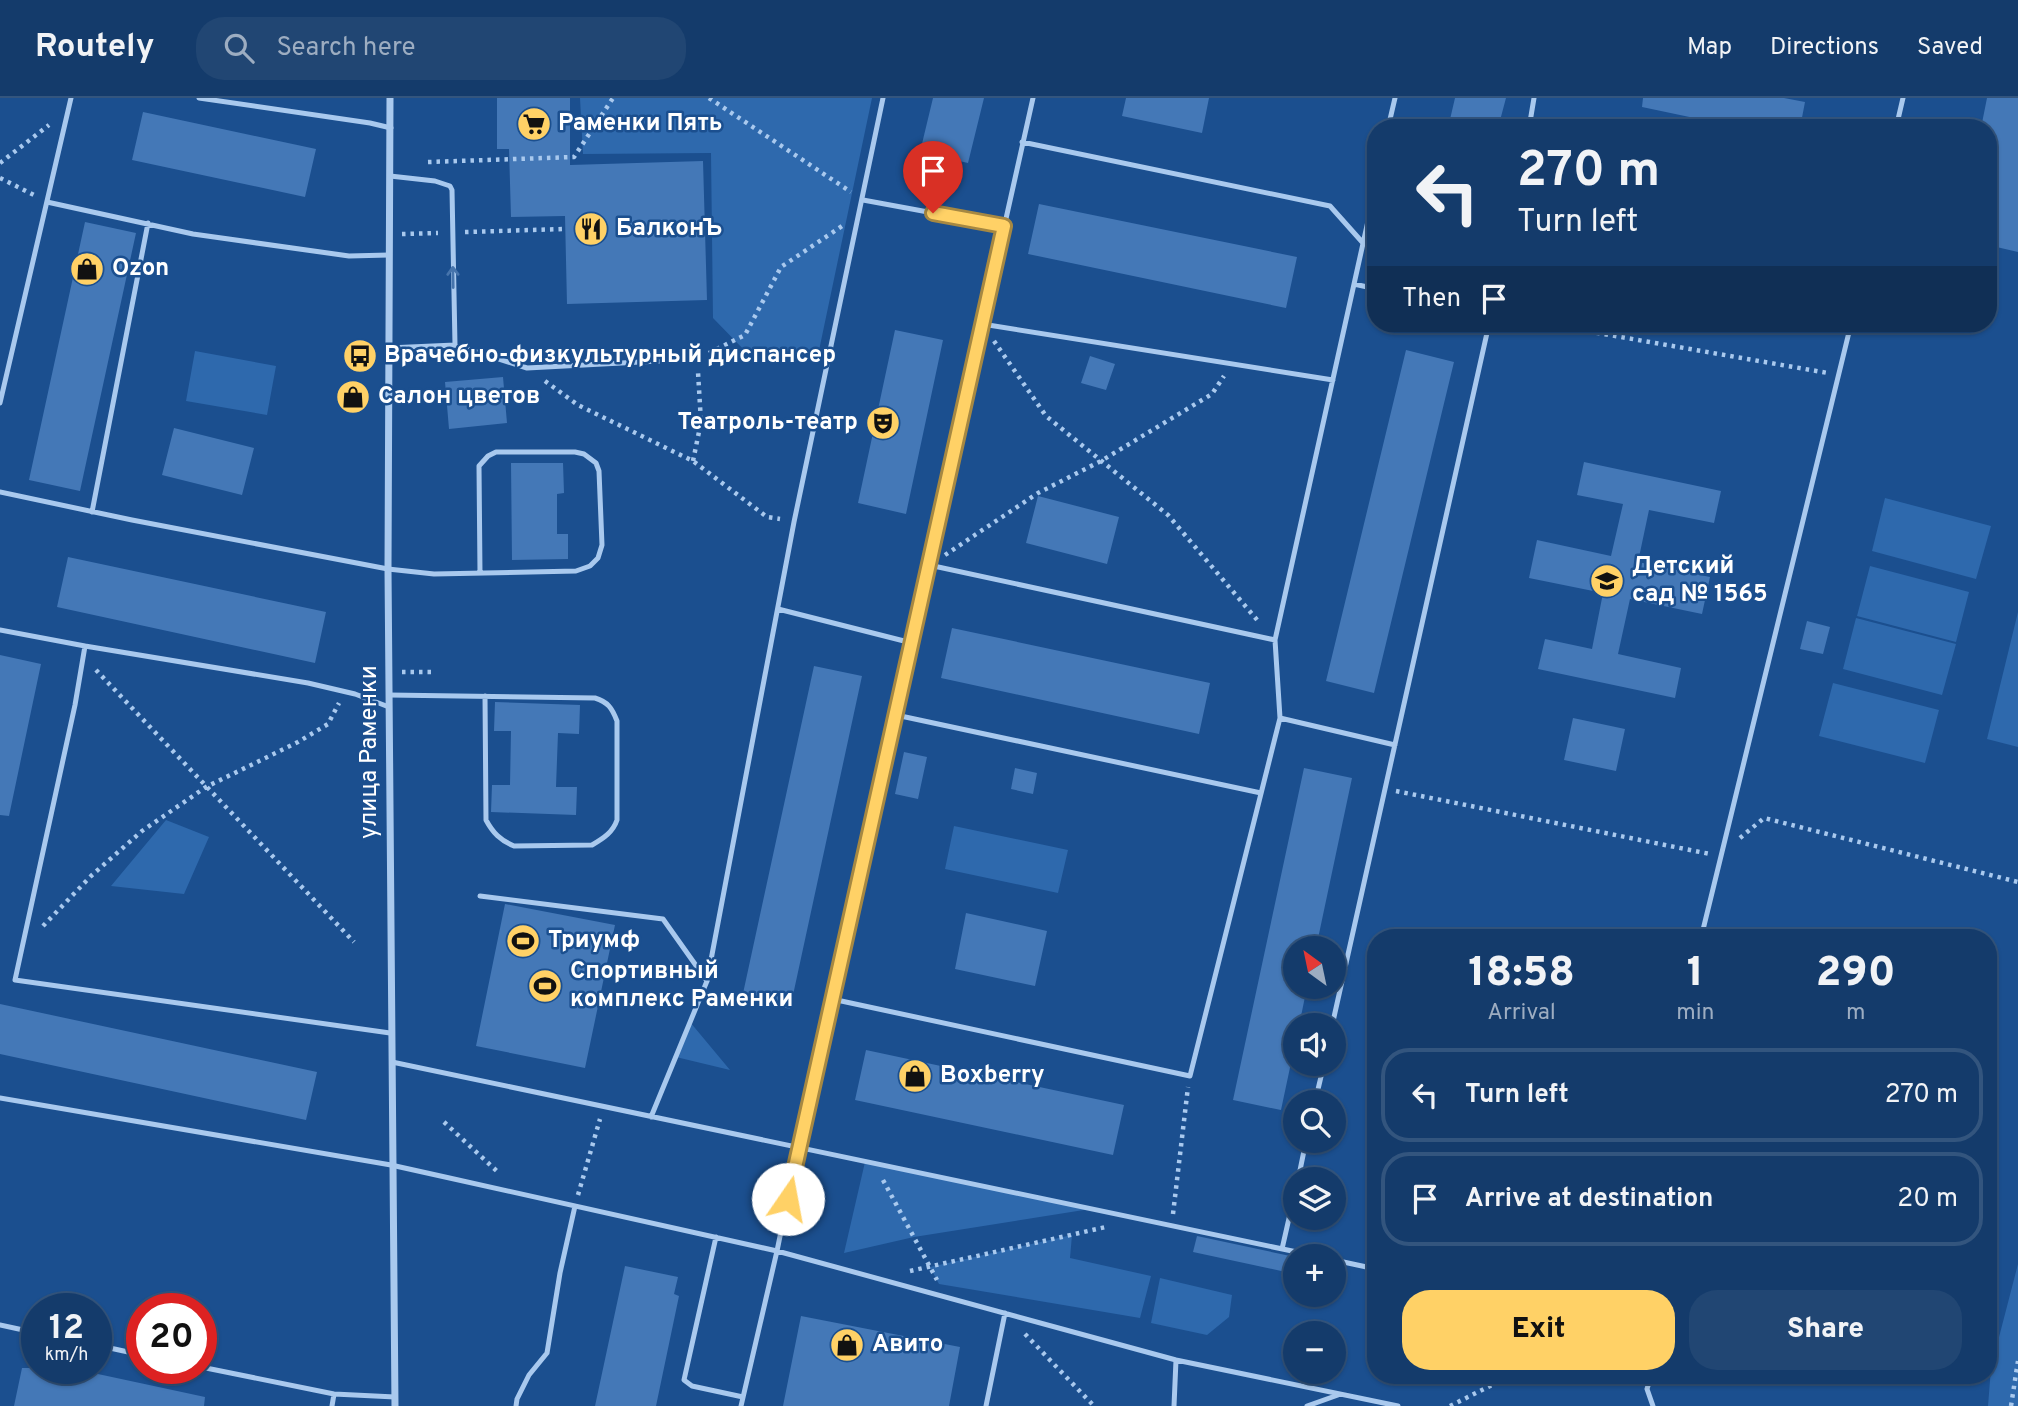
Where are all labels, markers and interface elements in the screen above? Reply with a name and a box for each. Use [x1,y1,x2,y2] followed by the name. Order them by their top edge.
[196,17,686,80] search box
[35,27,154,69] text: Routely
[220,29,258,67] icon: search
[276,32,415,65] text: Search here
[1687,33,1732,63] text: Map
[1770,33,1879,63] text: Directions
[1917,33,1983,63] text: Saved
[515,105,553,143] supermarket icon: Раменки Пять
[558,109,723,139] place label: Раменки Пять
[903,141,963,213] pin
[1517,142,1660,204] text: 270 m
[1402,147,1493,238] icon: left
[914,152,952,190] icon: arrive
[1517,203,1638,243] text: Turn left
[572,210,610,248] restaurant icon: БалконЪ
[616,214,722,244] place label: БалконЪ
[68,250,106,288] shop icon: Ozon
[112,254,169,284] place label: Ozon
[447,266,460,289] one-way arrow
[1475,280,1513,318] icon: arrive
[1402,283,1461,316] text: Then
[341,337,379,375] bus stop icon: Врачебно-физкультурный диспансер
[384,341,836,371] place label: Врачебно-физкультурный диспансер
[334,378,372,416] shop icon: Салон цветов
[378,382,540,412] place label: Салон цветов
[864,404,902,442] theatre icon: Театроль-театр
[677,408,858,438] place label: Театроль-театр
[1632,552,1768,610] place label: Детский сад № 1565
[1588,562,1626,600] school or university icon: Детский сад № 1565
[355,665,385,839] street label: улица Раменки
[504,922,542,960] sports icon: Триумф
[548,926,640,956] place label: Триумф
[1283,936,1346,999] north arrow
[1283,936,1346,1384] map controls
[1468,948,1575,1001] text: 18:58
[1687,948,1704,1001] text: 1
[1816,948,1896,1001] text: 290
[570,957,793,1015] place label: Спортивный комплекс Раменки
[526,967,564,1005] sports icon: Спортивный комплекс Раменки
[1487,999,1556,1028] text: Arrival
[1676,999,1714,1028] text: min
[1846,999,1865,1028] text: m
[1283,1013,1346,1076] button: sound
[896,1057,934,1095] shop icon: Boxberry
[940,1061,1045,1091] place label: Boxberry
[1406,1076,1444,1114] icon: left
[1465,1079,1569,1112] text: Turn left
[1885,1079,1958,1112] text: 270 m
[1283,1090,1346,1153] button: search
[751,1162,825,1236] position arrow
[1283,1167,1346,1230] button: layers
[1406,1180,1444,1218] icon: arrive
[1465,1183,1713,1216] text: Arrive at destination
[1897,1183,1958,1216] text: 20 m
[1283,1244,1346,1307] button: +
[1402,1290,1675,1370] button: Exit
[1689,1290,1962,1370] button: Share
[126,1293,217,1384] speed limit sign: 20
[49,1307,84,1351] text: 12
[1283,1321,1346,1384] button: −
[828,1326,866,1364] shop icon: Авито
[872,1330,943,1360] place label: Авито
[45,1344,88,1367] text: km/h

